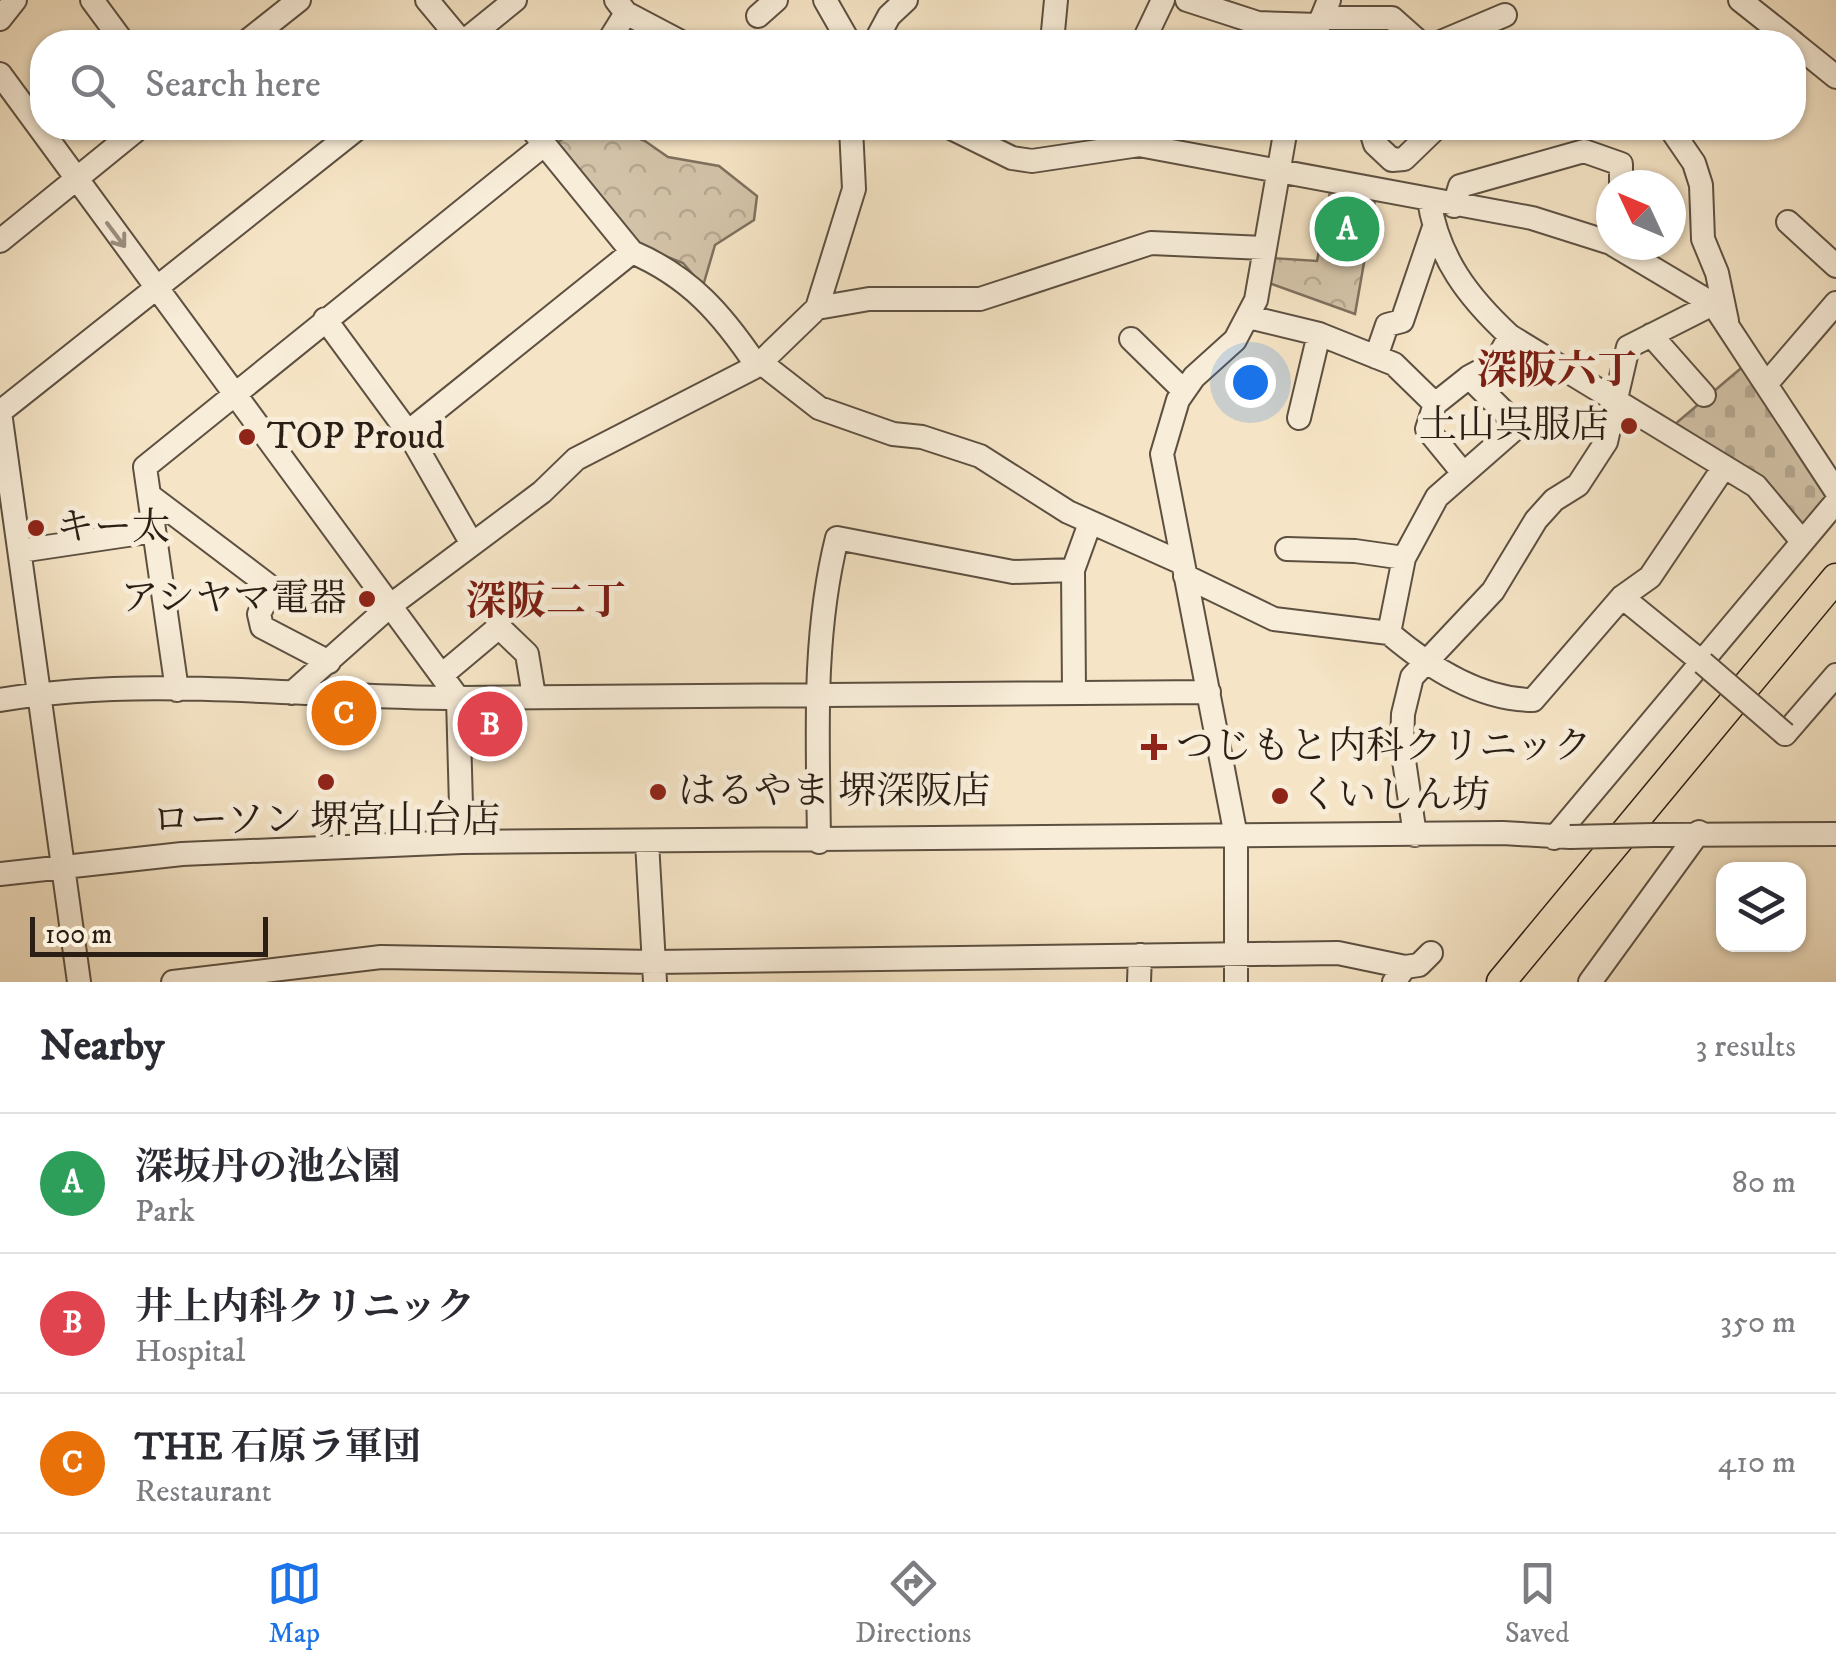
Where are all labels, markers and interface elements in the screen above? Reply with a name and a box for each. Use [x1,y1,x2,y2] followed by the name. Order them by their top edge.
[30,30,1806,140] search box
[65,58,120,113] icon: search
[145,61,321,109] text: Search here
[1596,170,1686,260] north arrow
[1314,192,1380,266] pin: A
[105,221,126,248] one-way arrow
[1477,347,1637,397] district label: 深阪六丁
[1225,357,1276,408] your location
[1419,402,1609,450] place label: 土山呉服店
[267,413,445,461] place label: TOP Proud
[1618,415,1640,437] marker: 土山呉服店
[236,426,258,448] marker: TOP Proud
[56,504,170,552] place label: キー太
[25,517,47,539] marker: キー太
[121,575,347,623] place label: アシヤマ電器
[466,578,626,628] district label: 深阪二丁
[356,588,378,610] marker: アシヤマ電器
[312,676,376,750] pin: C
[458,686,522,762] pin: B
[1176,723,1592,771] place label: つじもと内科クリニック
[1141,734,1167,760] marker: つじもと内科クリニック
[678,768,990,816] place label: はるやま 堺深阪店
[315,771,337,793] marker: ローソン 堺宮山台店
[1300,772,1490,820] place label: くいしん坊
[647,781,669,803] marker: はるやま 堺深阪店
[1269,785,1291,807] marker: くいしん坊
[152,797,500,845] place label: ローソン 堺宮山台店
[1716,862,1806,952] map controls
[1716,862,1806,952] button: layers
[30,912,268,956] scale bar
[45,917,112,952] text: 100 m
[40,1021,164,1073] text: Nearby
[1695,1027,1796,1067] text: 3 results
[135,1144,401,1192] text: 深坂丹の池公園
[62,1163,83,1203] text: A
[1732,1163,1796,1203] text: 80 m
[135,1192,195,1232] text: Park
[135,1284,475,1332] text: 井上内科クリニック
[62,1303,83,1343] text: B
[1720,1303,1796,1343] text: 350 m
[135,1332,245,1372] text: Hospital
[135,1424,421,1472] text: THE 石原ラ軍団
[62,1443,83,1483] text: C
[1718,1443,1796,1483] text: 410 m
[135,1472,272,1512] text: Restaurant
[267,1556,322,1651] tab: Map
[855,1556,971,1651] tab: Directions
[1505,1556,1569,1651] tab: Saved

